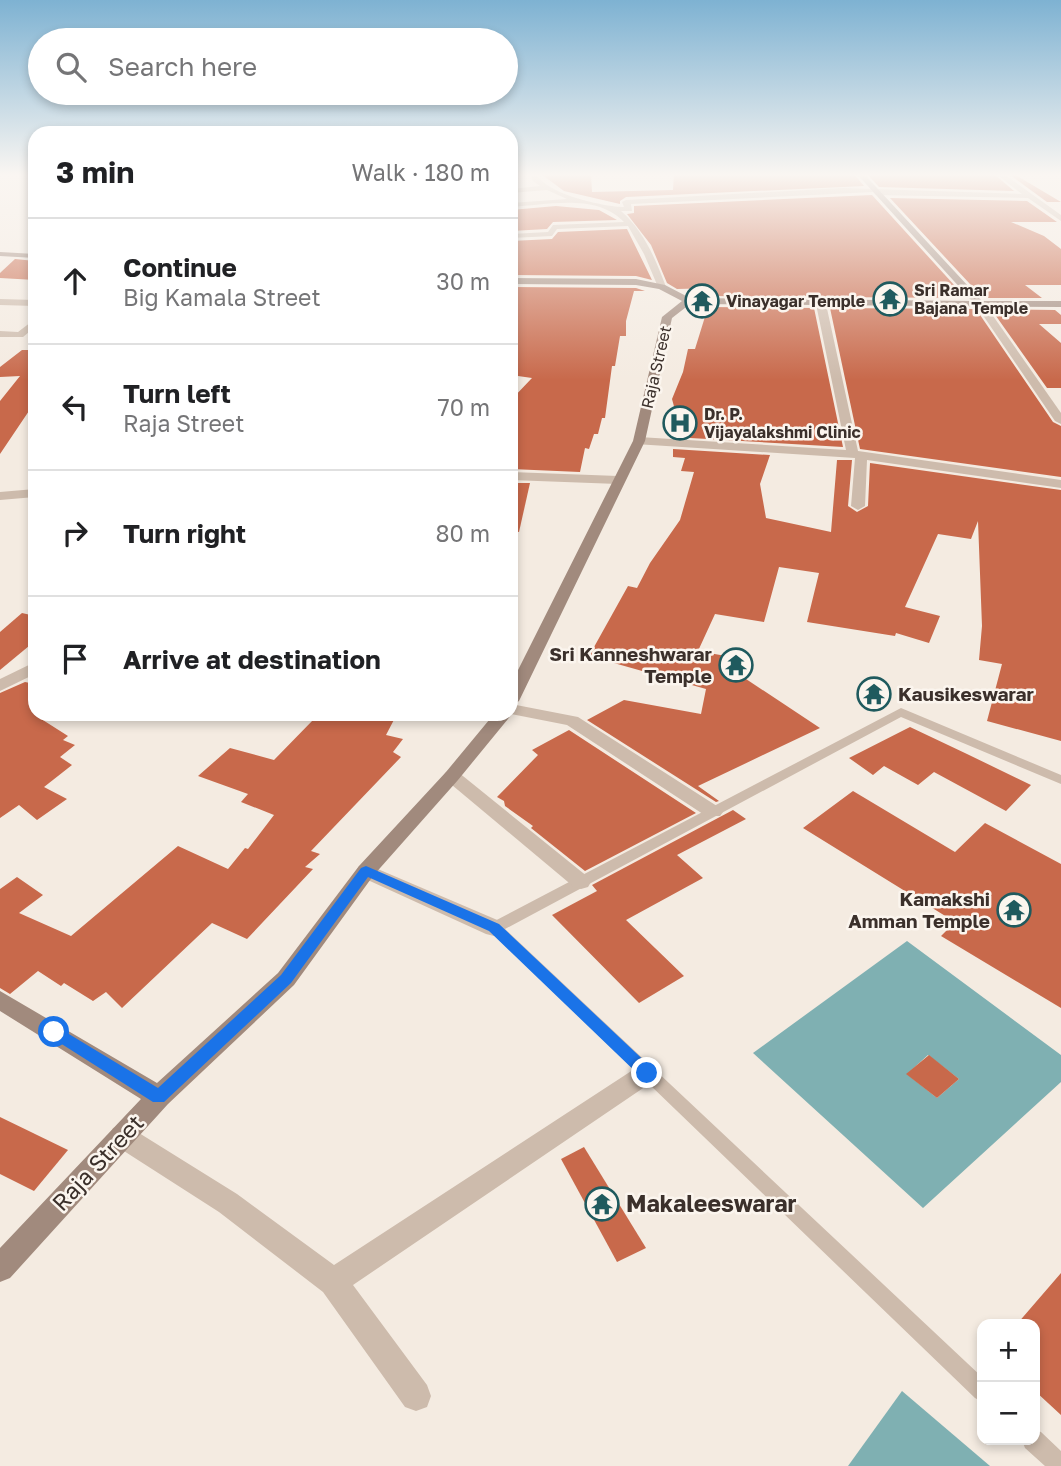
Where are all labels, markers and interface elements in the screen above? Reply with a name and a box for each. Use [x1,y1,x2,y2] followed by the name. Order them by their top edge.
[28,28,518,105] search box
[52,48,90,86] icon: search
[108,51,257,82] text: Search here
[56,154,134,190] text: 3 min
[352,158,490,186] text: Walk · 180 m
[123,252,237,283] text: Continue
[56,262,94,300] icon: ahead
[436,267,490,295] text: 30 m
[871,280,909,318] temple icon: Sri Ramar Bajana Temple
[914,280,1028,318] place label: Sri Ramar Bajana Temple
[683,282,721,320] temple icon: Vinayagar Temple
[123,283,321,311] text: Big Kamala Street
[726,291,865,311] place label: Vinayagar Temple
[637,324,675,410] street label: Raja Street
[123,378,231,409] text: Turn left
[56,388,94,426] icon: left
[437,393,490,421] text: 70 m
[661,404,699,442] hospital icon: Dr. P. Vijayalakshmi Clinic
[704,404,861,442] place label: Dr. P. Vijayalakshmi Clinic
[123,409,244,437] text: Raja Street
[56,514,94,552] icon: right
[123,518,246,549] text: Turn right
[436,519,490,547] text: 80 m
[56,640,94,678] icon: arrive
[549,642,713,687] place label: Sri Kanneshwarar Temple
[123,644,381,675] text: Arrive at destination
[717,646,755,684] temple icon: Sri Kanneshwarar Temple
[855,675,893,713] temple icon: Kausikeswarar
[898,682,1035,705] place label: Kausikeswarar
[848,887,990,932] place label: Kamakshi Amman Temple
[995,891,1033,929] temple icon: Kamakshi Amman Temple
[38,1016,69,1047] route start
[631,1057,662,1088] route end
[46,1108,149,1216] street label: Raja Street
[583,1185,621,1223] temple icon: Makaleeswarar
[626,1189,797,1217] place label: Makaleeswarar
[977,1319,1040,1445] map controls
[977,1319,1040,1382] button: +
[977,1382,1040,1445] button: −

